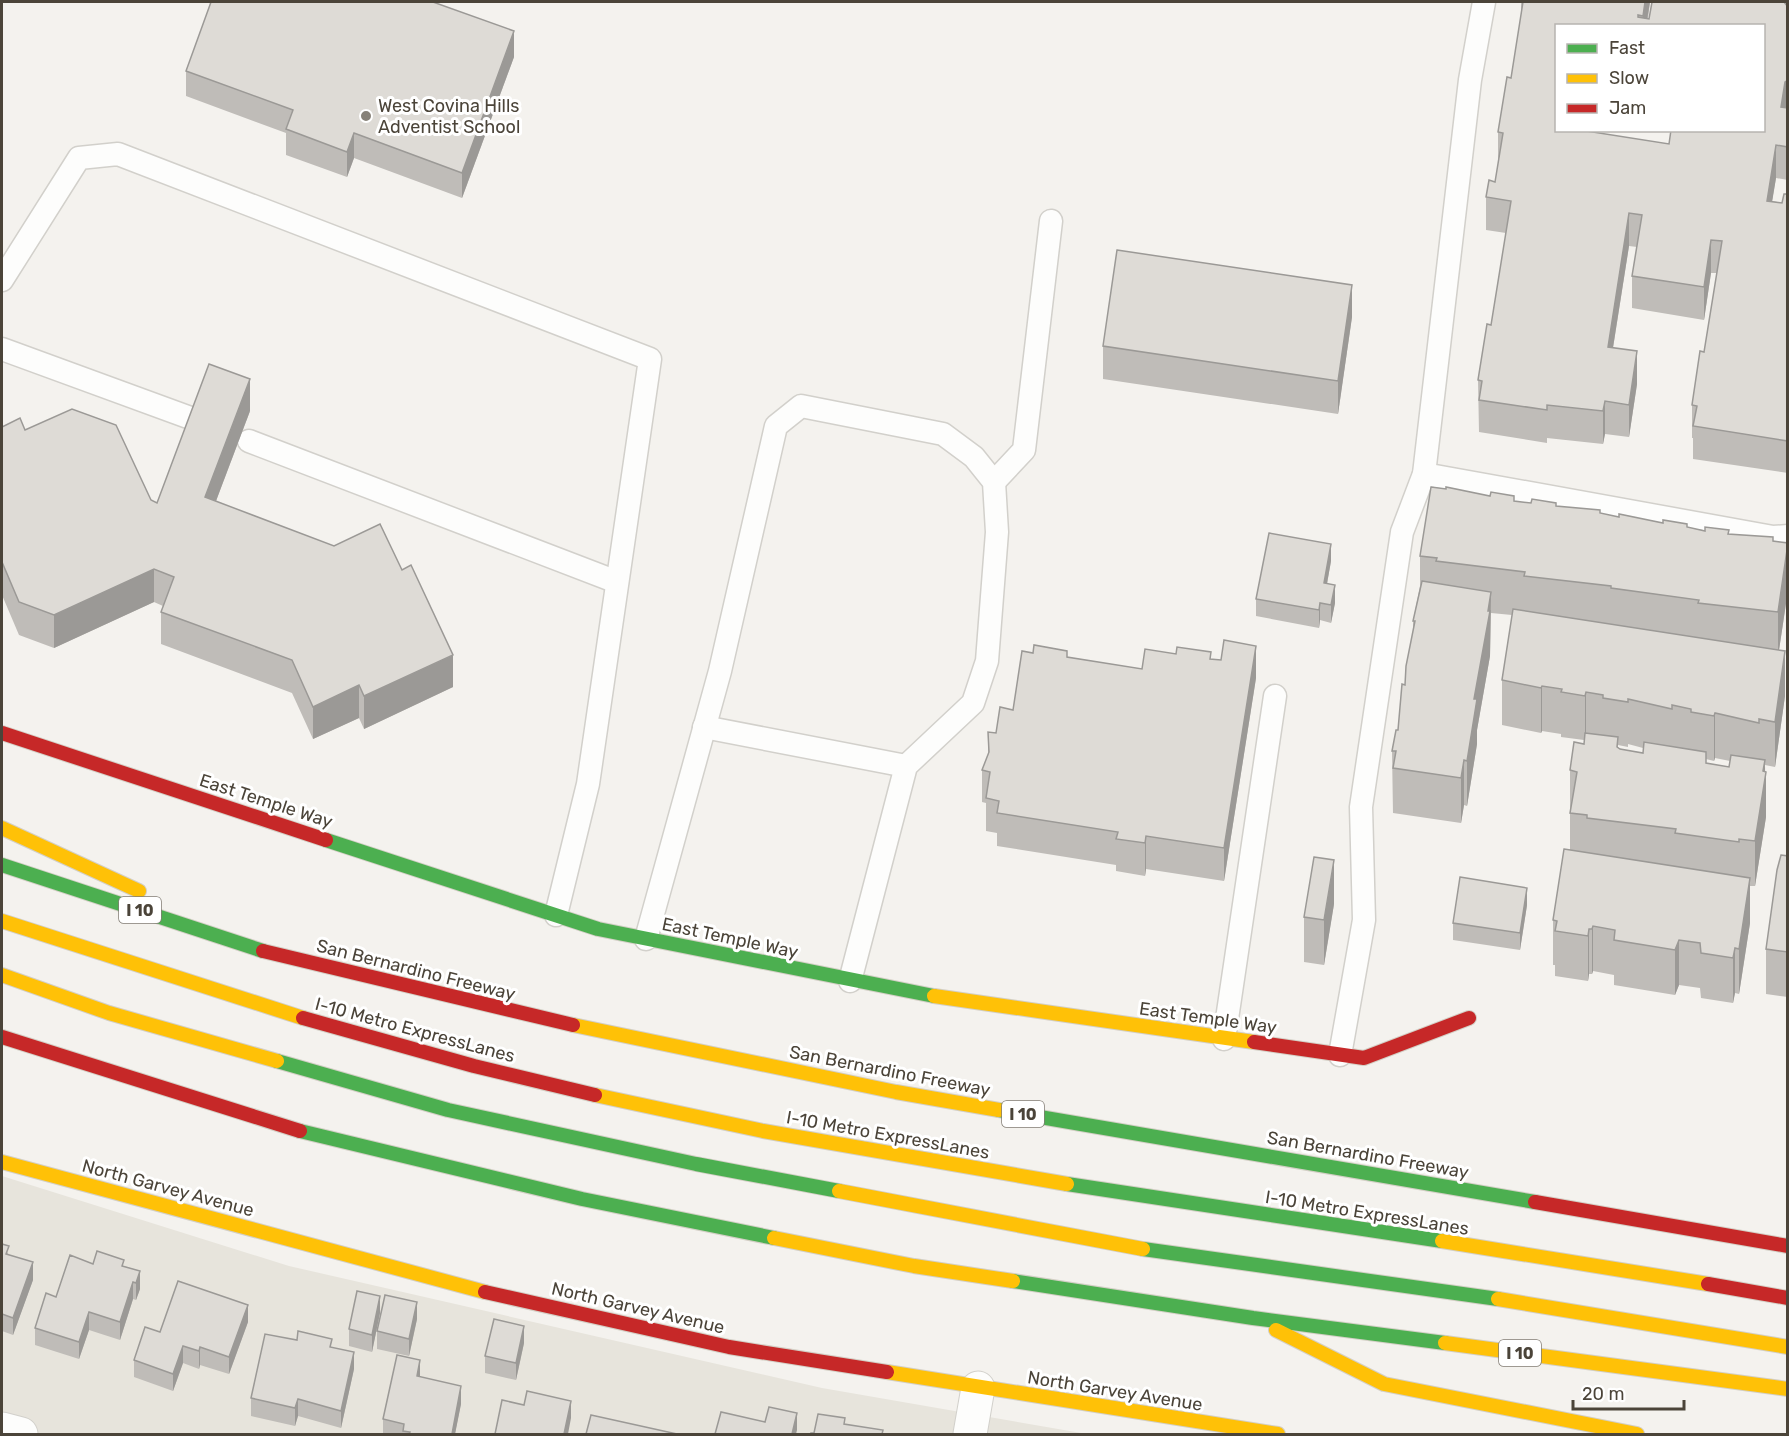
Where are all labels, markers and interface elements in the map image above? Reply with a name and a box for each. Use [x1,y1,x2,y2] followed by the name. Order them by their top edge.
[1555,24,1765,132] legend
[1609,37,1645,59] text: Fast
[1609,67,1649,89] text: Slow
[378,95,520,138] place label: West Covina Hills Adventist School
[1609,97,1646,119] text: Jam
[359,109,373,123] marker: West Covina Hills Adventist School
[197,769,335,833] street label: East Temple Way
[119,897,161,923] road number: I 10
[660,913,800,963] street label: East Temple Way
[314,935,518,1005] street label: San Bernardino Freeway
[313,993,517,1067] street label: I-10 Metro ExpressLanes
[1138,997,1278,1039] street label: East Temple Way
[788,1041,992,1101] street label: San Bernardino Freeway
[1002,1101,1044,1127] road number: I 10
[785,1106,991,1164] street label: I-10 Metro ExpressLanes
[1266,1126,1471,1184] street label: San Bernardino Freeway
[80,1154,256,1222] street label: North Garvey Avenue
[1264,1186,1470,1240] street label: I-10 Metro ExpressLanes
[549,1277,727,1339] street label: North Garvey Avenue
[1499,1340,1541,1366] road number: I 10
[1026,1366,1204,1416] street label: North Garvey Avenue
[1573,1373,1684,1411] scale bar
[1582,1383,1624,1405] text: 20 m

